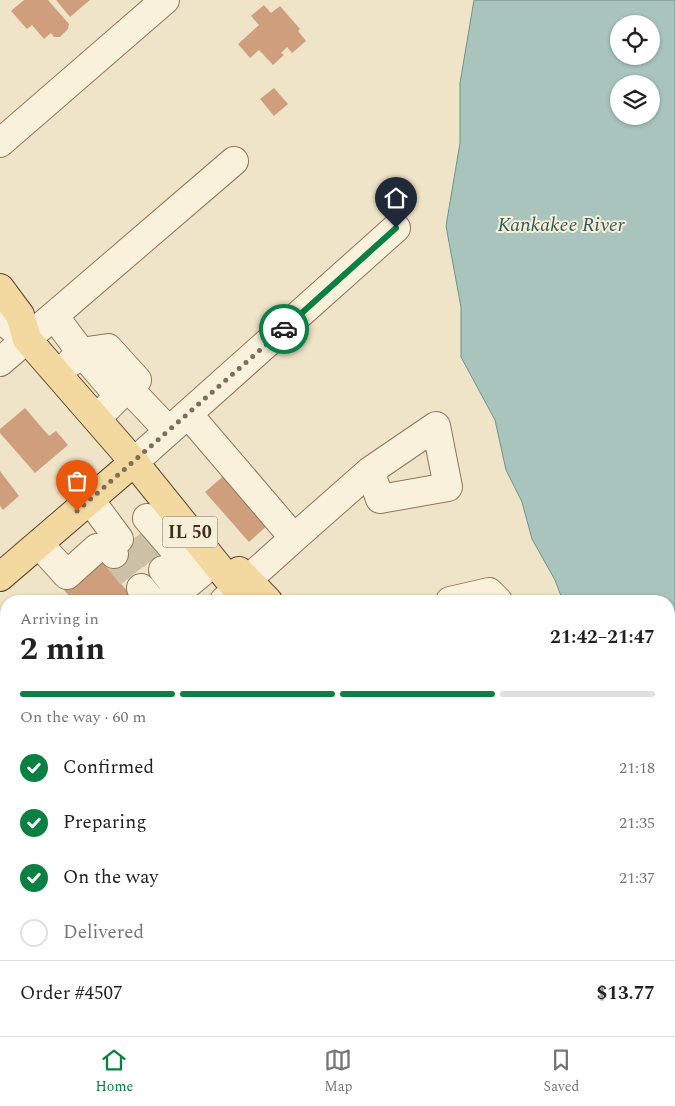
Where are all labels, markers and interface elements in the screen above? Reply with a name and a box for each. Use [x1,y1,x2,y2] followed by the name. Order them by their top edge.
[610,15,660,125] map controls
[610,15,660,65] button: locate
[610,75,660,125] button: layers
[375,177,417,228] pin
[382,184,410,212] icon: home
[497,210,626,240] water label: Kankakee River
[259,304,309,354] courier
[270,315,298,343] icon: car
[56,460,98,511] pin
[63,467,91,495] icon: bag
[162,516,218,548] road number: IL 50
[20,607,99,631] text: Arriving in
[550,623,655,652] text: 21:42–21:47
[20,625,105,674] text: 2 min
[20,705,146,729] text: On the way · 60 m
[63,753,154,782] text: Confirmed
[20,754,48,782] icon: check
[619,756,655,780] text: 21:18
[63,808,147,837] text: Preparing
[20,809,48,837] icon: check
[619,811,655,835] text: 21:35
[63,863,159,892] text: On the way
[20,864,48,892] icon: check
[619,866,655,890] text: 21:37
[63,918,144,947] text: Delivered
[20,979,123,1008] text: Order #4507
[597,979,655,1008] text: $13.77
[96,1046,133,1097] tab: Home
[324,1046,353,1097] tab: Map
[544,1046,579,1097] tab: Saved

